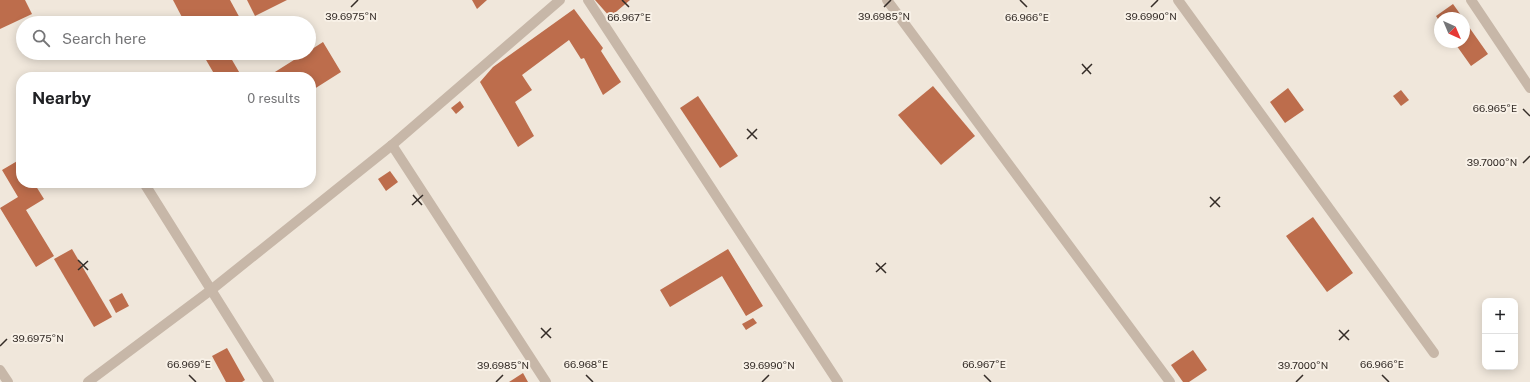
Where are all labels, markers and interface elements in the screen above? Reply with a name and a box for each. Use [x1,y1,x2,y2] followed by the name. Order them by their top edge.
[325,10,377,22] text: 39.6975°N
[858,10,910,22] text: 39.6985°N
[1125,10,1177,22] text: 39.6990°N
[607,11,651,23] text: 66.967°E
[1005,11,1049,23] text: 66.966°E
[1434,12,1470,48] north arrow
[16,16,316,60] search box
[30,27,52,49] icon: search
[62,30,146,47] text: Search here
[32,88,91,108] text: Nearby
[247,91,300,106] text: 0 results
[1473,102,1517,114] text: 66.965°E
[1467,156,1517,168] text: 39.7000°N
[1482,298,1518,370] map controls
[1482,298,1518,334] button: +
[12,332,64,344] text: 39.6975°N
[1482,334,1518,370] button: −
[167,358,211,370] text: 66.969°E
[564,358,608,370] text: 66.968°E
[962,358,1006,370] text: 66.967°E
[1360,358,1404,370] text: 66.966°E
[477,359,529,371] text: 39.6985°N
[743,359,795,371] text: 39.6990°N
[1278,359,1328,371] text: 39.7000°N

